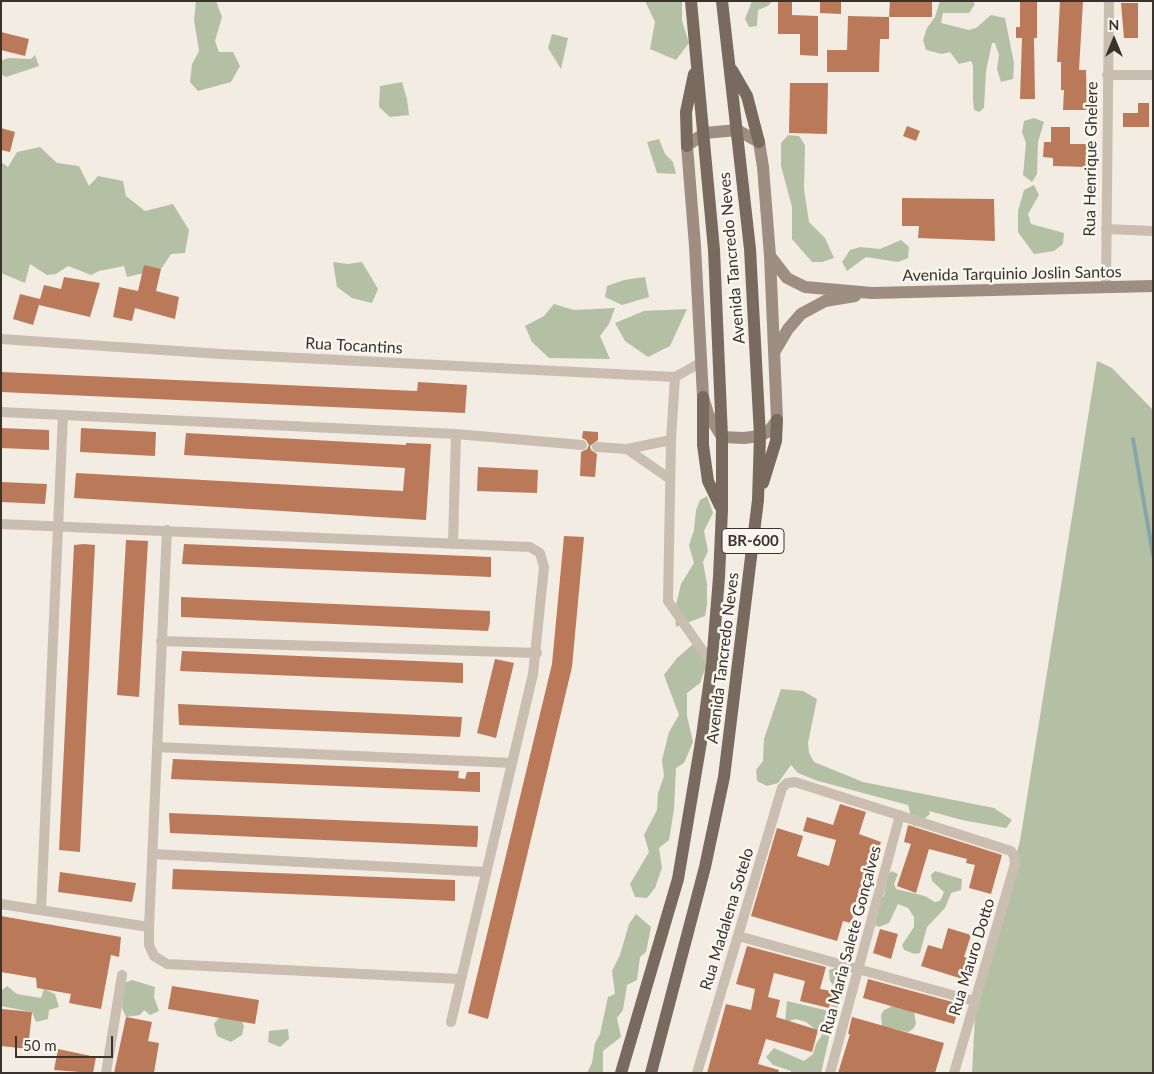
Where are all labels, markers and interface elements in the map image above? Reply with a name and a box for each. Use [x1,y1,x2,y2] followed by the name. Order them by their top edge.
[1089,15,1139,65] north arrow
[1109,16,1119,33] text: N
[1080,81,1102,237] street label: Rua Henrique Ghelere
[715,171,749,345] street label: Avenida Tancredo Neves
[902,262,1122,286] street label: Avenida Tarquinio Joslin Santos
[305,334,403,358] street label: Rua Tocantins
[722,528,784,554] road number: BR-600
[703,571,743,745] street label: Avenida Tancredo Neves
[817,844,885,1036] street label: Rua Maria Salete Gonçalves
[696,845,758,993] street label: Rua Madalena Sotelo
[945,896,999,1018] street label: Rua Mauro Dotto
[18,1026,115,1058] scale bar
[23,1036,57,1054] text: 50 m

